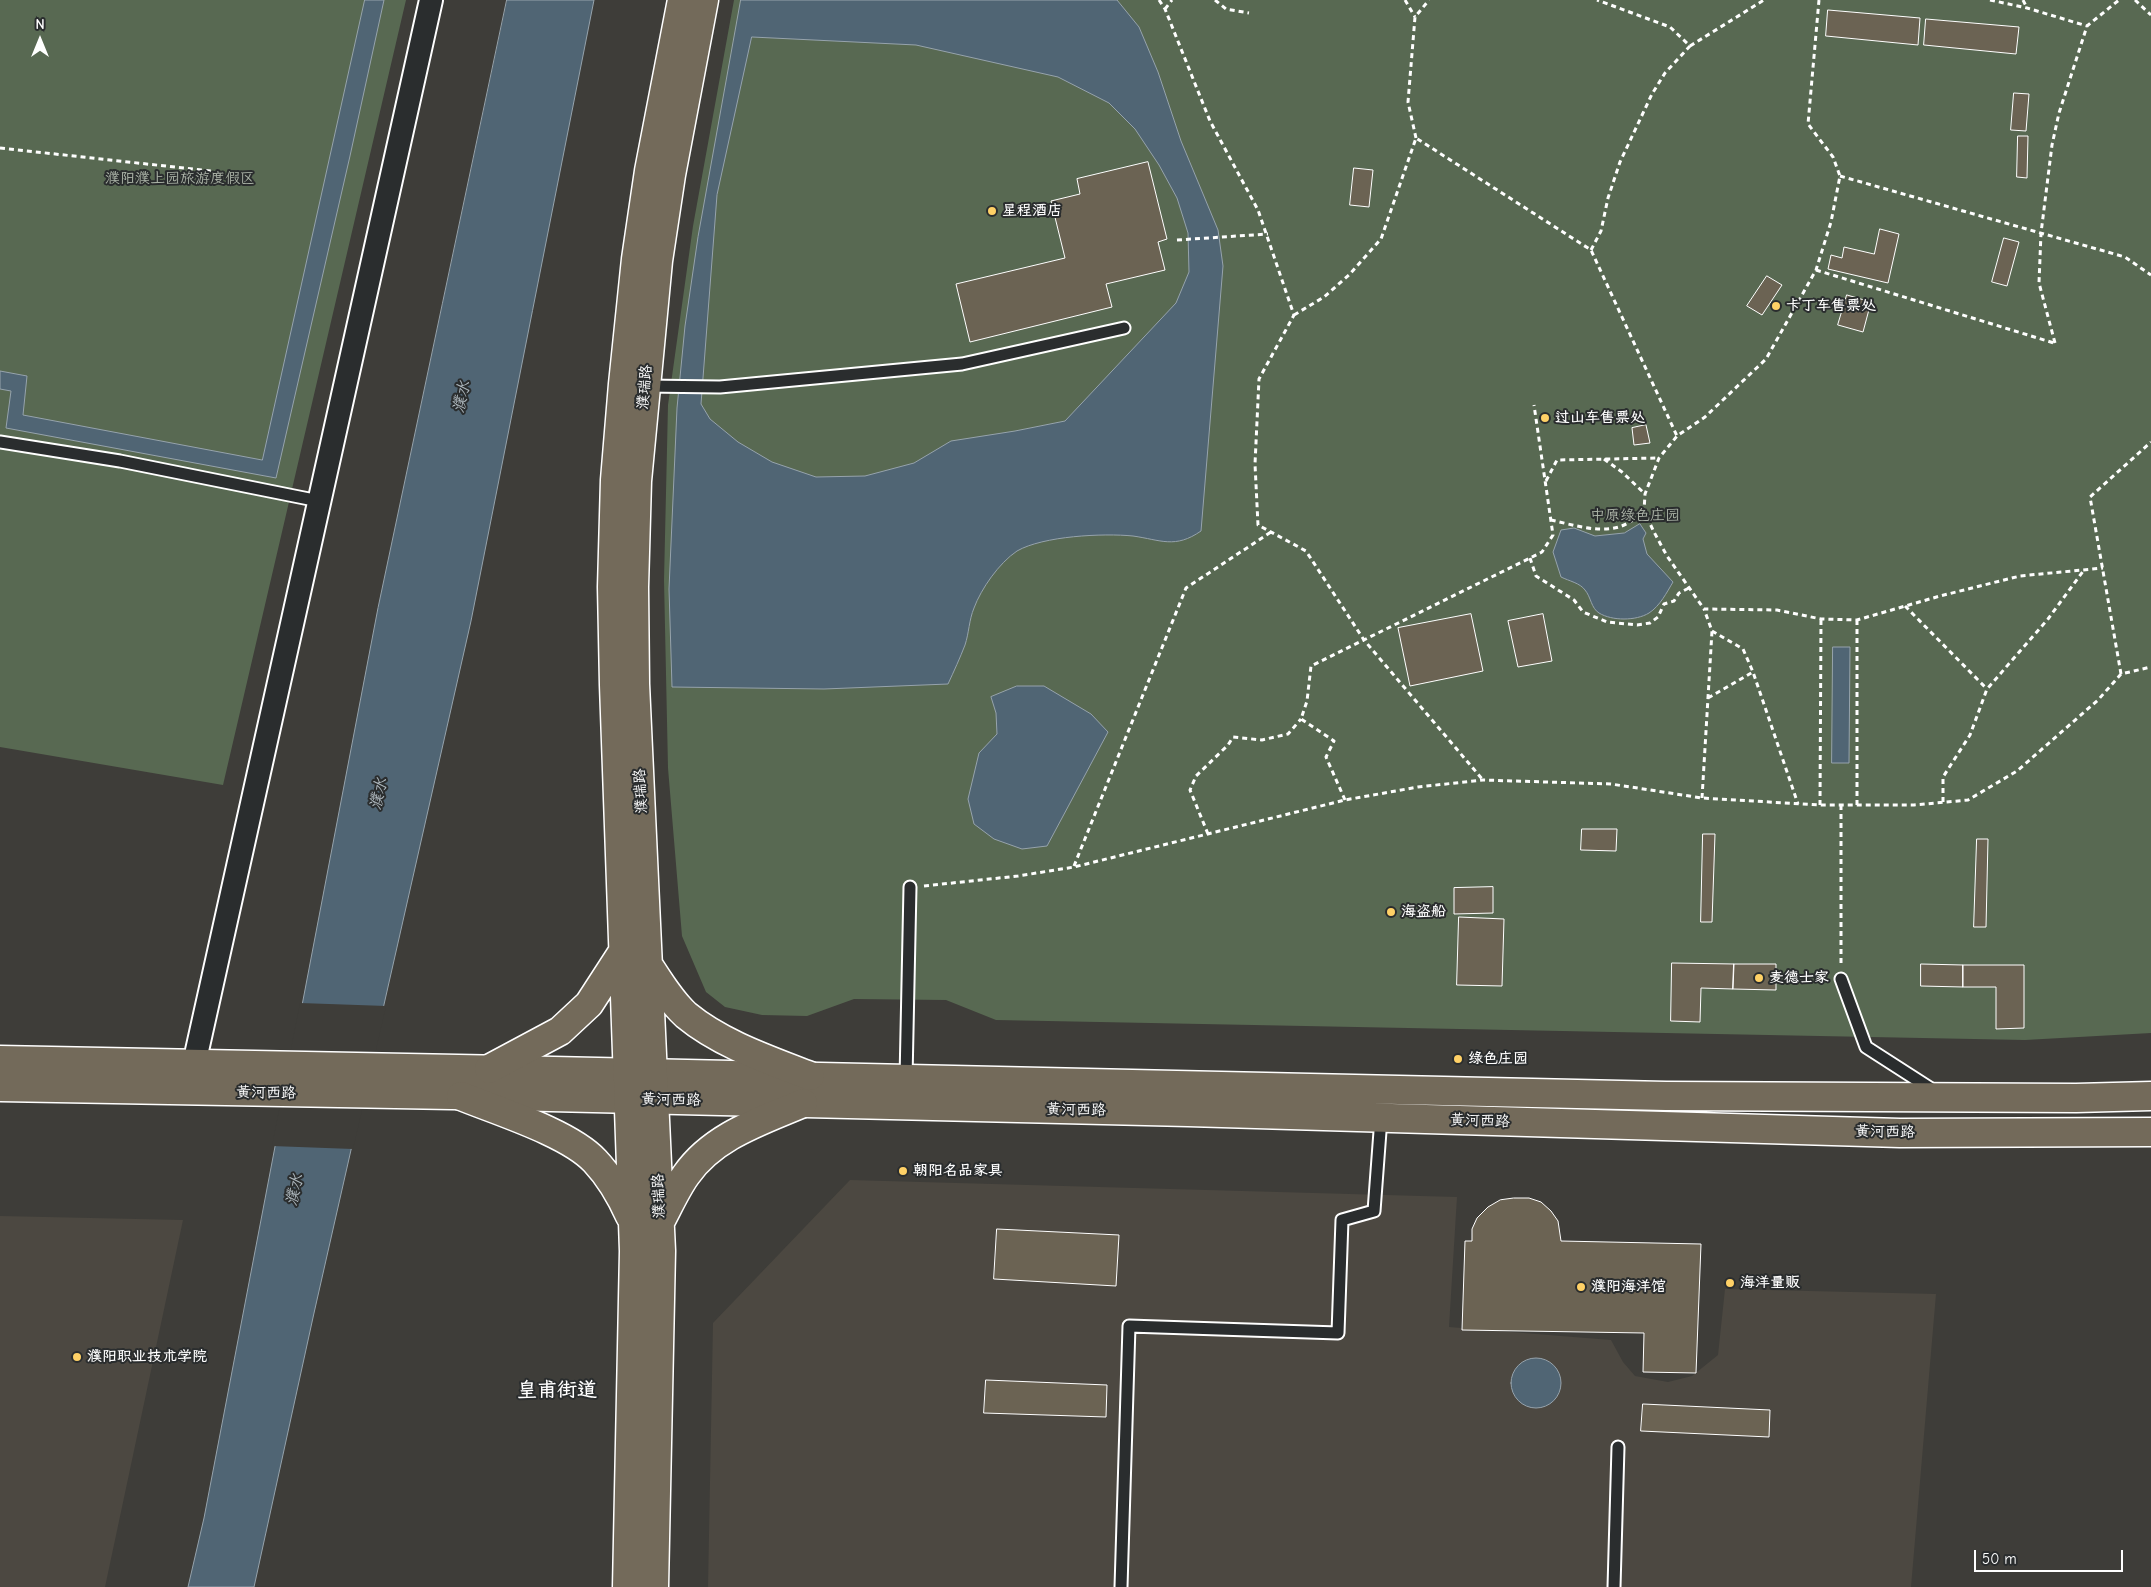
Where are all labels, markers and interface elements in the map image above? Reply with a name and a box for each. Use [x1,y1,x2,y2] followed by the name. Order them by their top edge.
[15,15,65,65] north arrow
[35,16,45,33] text: N
[105,170,255,188] park label: 濮阳濮上园旅游度假区
[1002,202,1062,220] place label: 星程酒店
[986,205,998,217] marker: 星程酒店
[1786,297,1876,315] place label: 卡丁车售票处
[1770,300,1782,312] marker: 卡丁车售票处
[634,364,656,410] street label: 濮瑞路
[449,379,475,415] water label: 濮水
[1555,409,1645,427] place label: 过山车售票处
[1539,412,1551,424] marker: 过山车售票处
[1590,507,1680,525] park label: 中原绿色庄园
[631,768,651,814] street label: 濮瑞路
[366,776,392,812] water label: 濮水
[1401,903,1446,921] place label: 海盗船
[1385,906,1397,918] marker: 海盗船
[1769,969,1829,987] place label: 麦德士家
[1753,972,1765,984] marker: 麦德士家
[1468,1050,1528,1068] place label: 绿色庄园
[1452,1053,1464,1065] marker: 绿色庄园
[236,1083,296,1103] street label: 黄河西路
[641,1090,701,1110] street label: 黄河西路
[1046,1100,1106,1120] street label: 黄河西路
[1450,1111,1510,1131] street label: 黄河西路
[1855,1122,1915,1142] street label: 黄河西路
[913,1162,1003,1180] place label: 朝阳名品家具
[897,1165,909,1177] marker: 朝阳名品家具
[282,1172,308,1208] water label: 濮水
[649,1173,669,1219] street label: 濮瑞路
[1740,1274,1800,1292] place label: 海洋量贩
[1724,1277,1736,1289] marker: 海洋量贩
[1591,1278,1666,1296] place label: 濮阳海洋馆
[1575,1281,1587,1293] marker: 濮阳海洋馆
[87,1348,207,1366] place label: 濮阳职业技术学院
[71,1351,83,1363] marker: 濮阳职业技术学院
[517,1378,597,1402] district label: 皇甫街道
[1976,1540,2125,1572] scale bar
[1982,1550,2017,1568] text: 50 m

